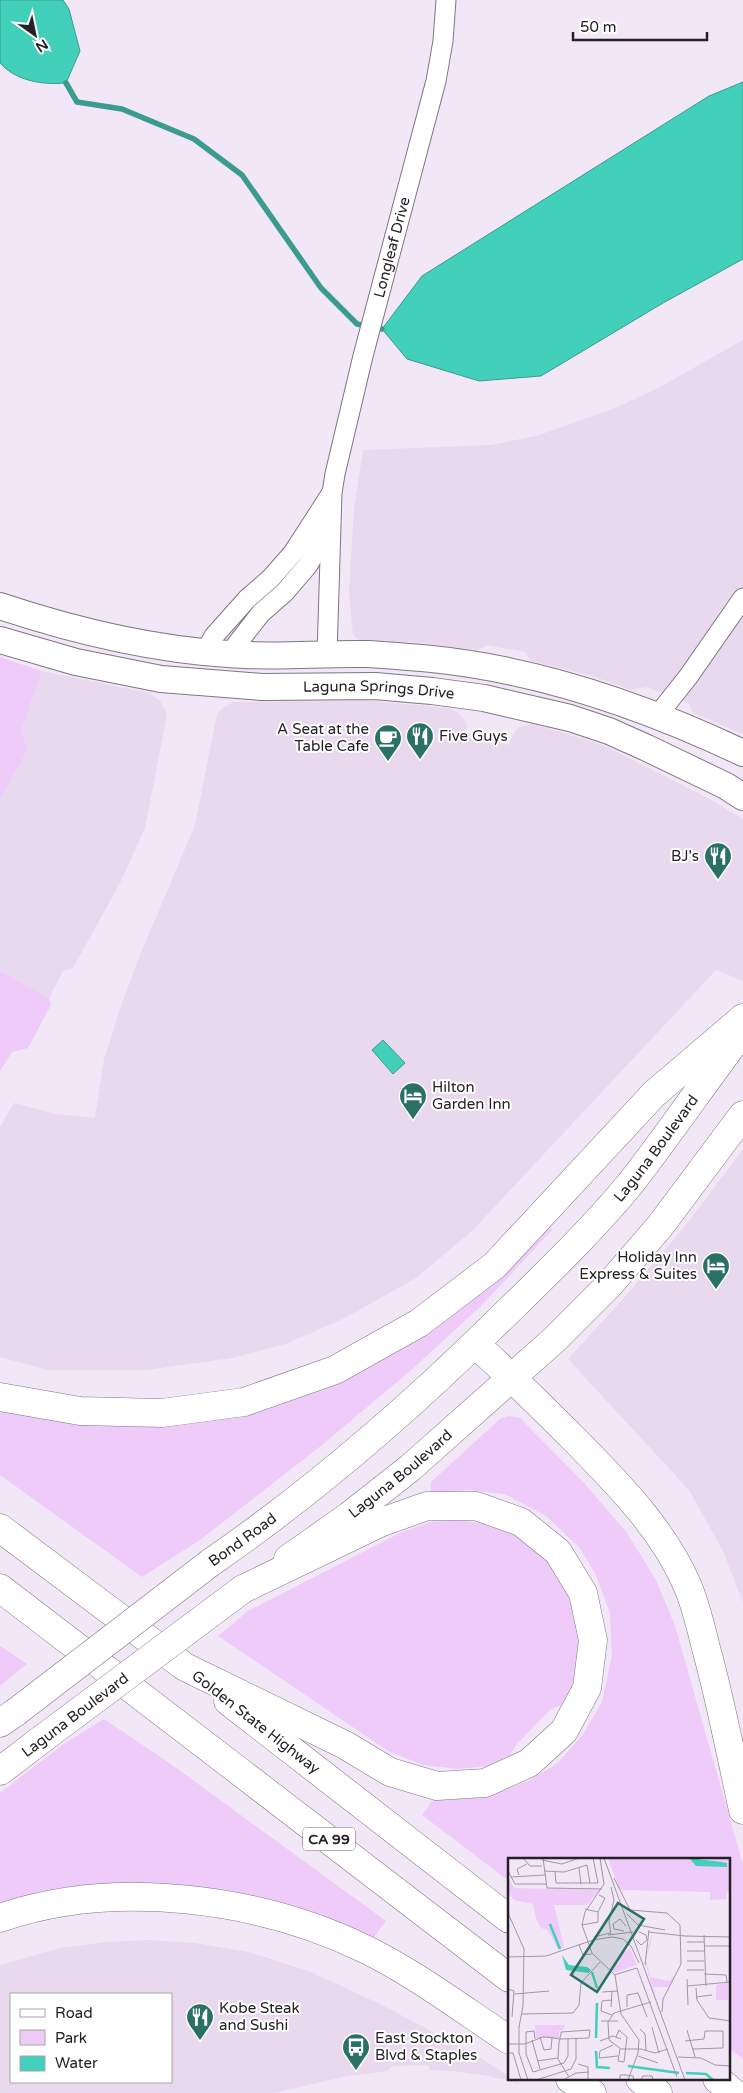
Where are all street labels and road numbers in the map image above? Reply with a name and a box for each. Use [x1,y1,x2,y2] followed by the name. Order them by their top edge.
[370,195,414,300] street label: Longleaf Drive
[303,677,456,703] street label: Laguna Springs Drive
[610,1091,702,1206] street label: Laguna Boulevard
[345,1426,456,1522] street label: Laguna Boulevard
[205,1509,280,1570] street label: Bond Road
[188,1666,324,1778] street label: Golden State Highway
[18,1669,132,1761] street label: Laguna Boulevard
[303,1828,355,1850] road number: CA 99

